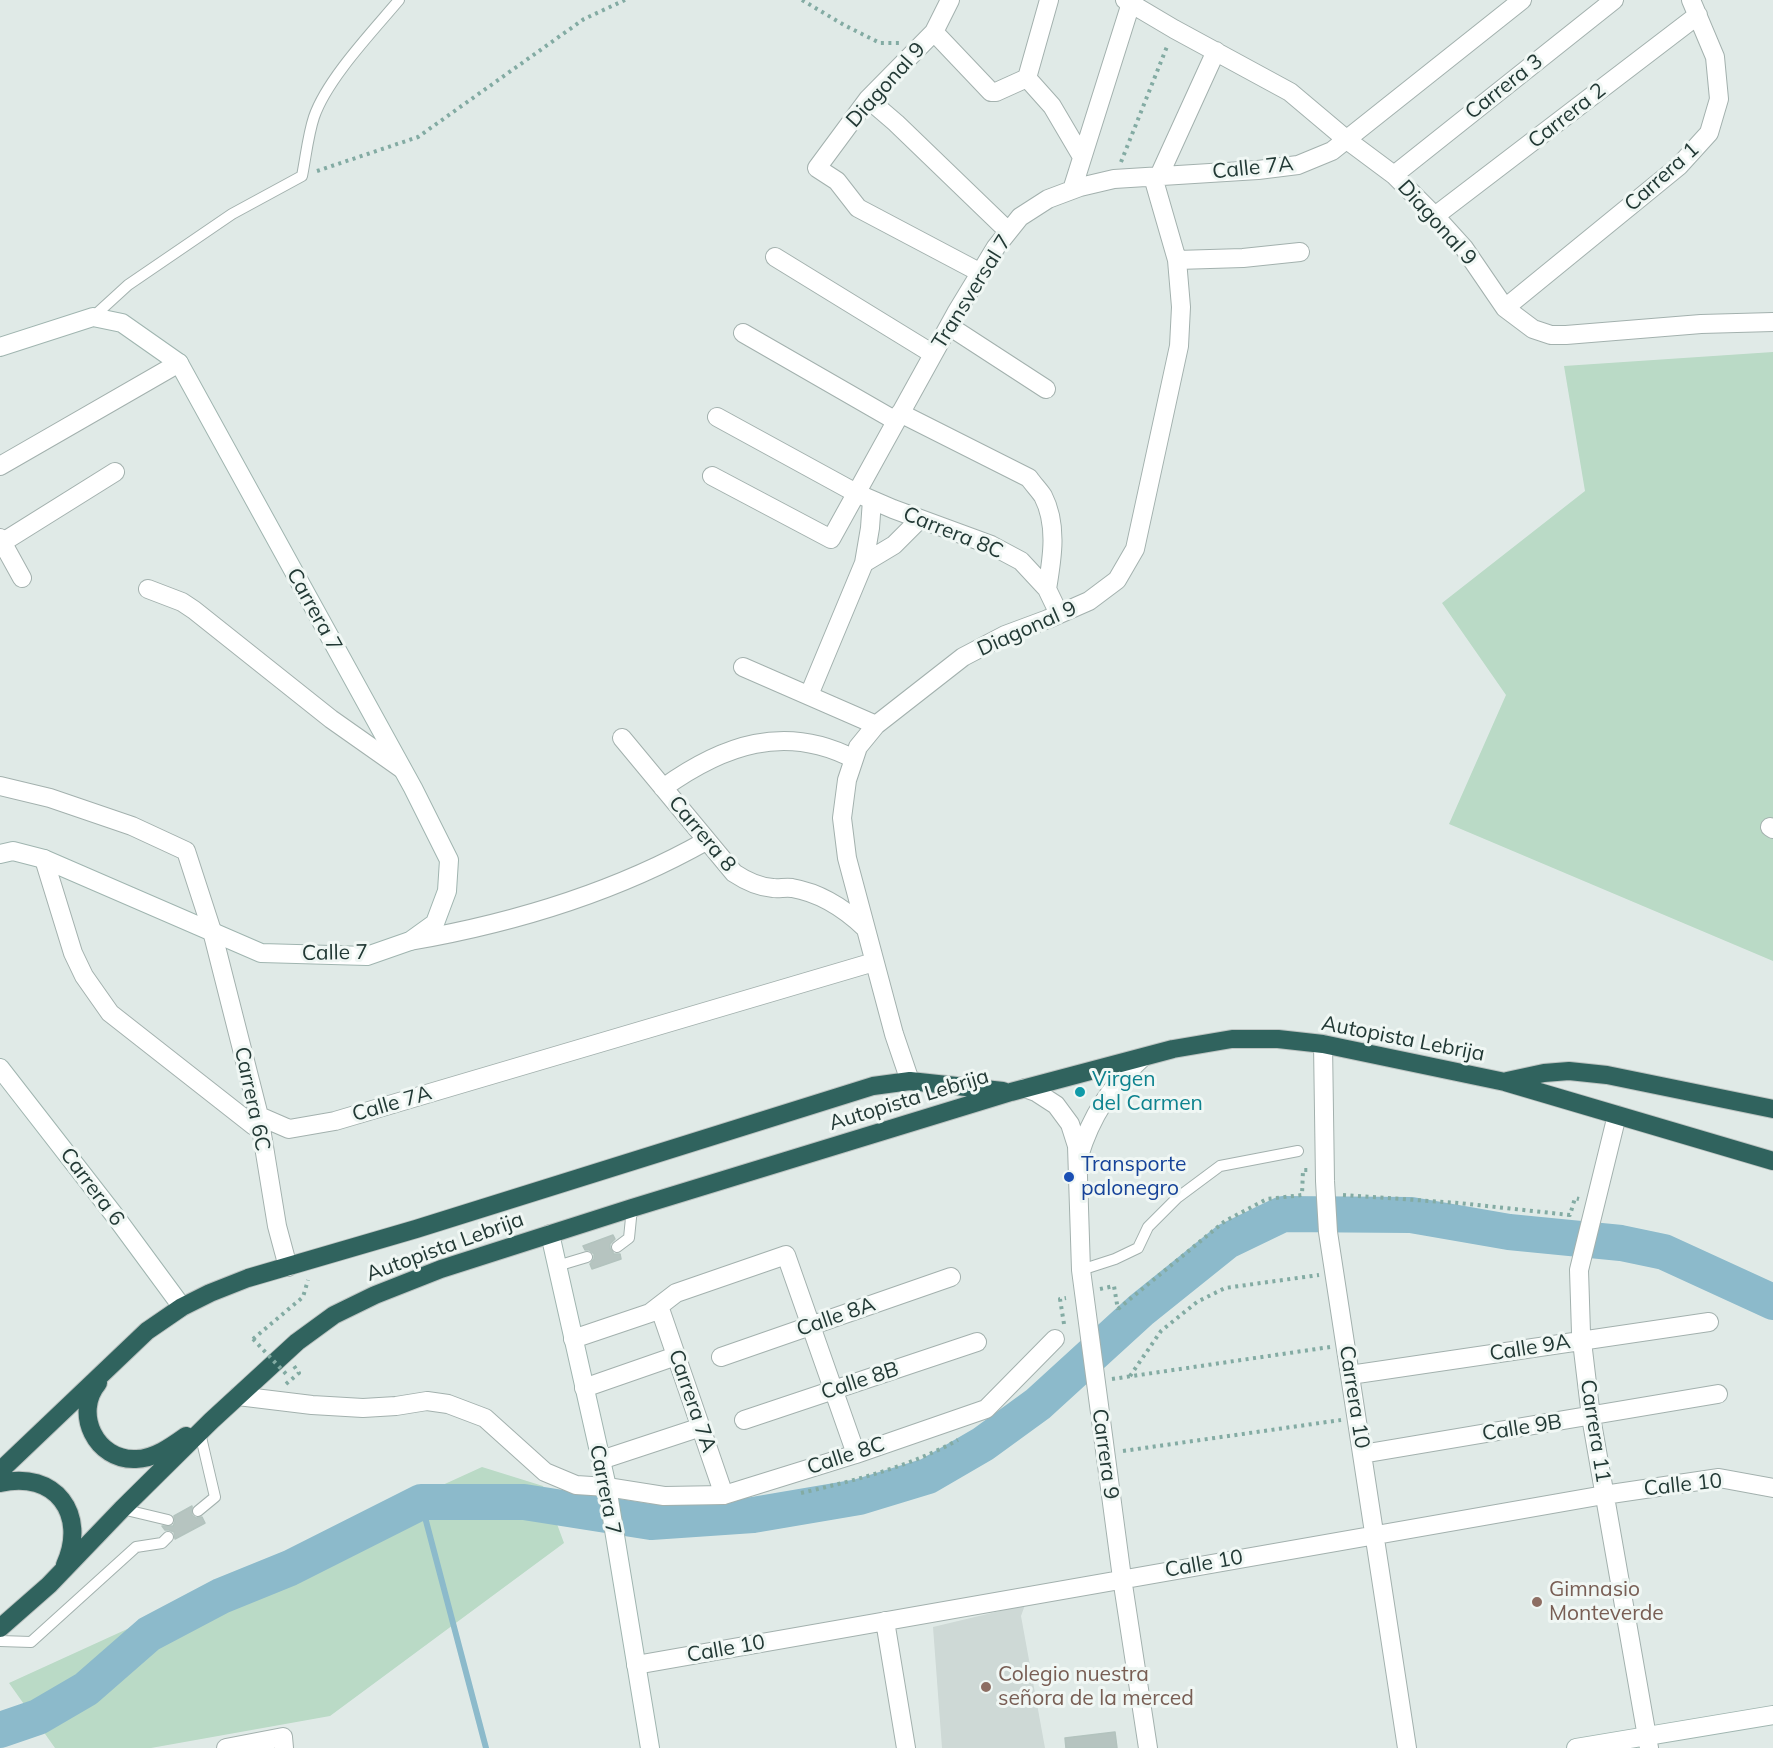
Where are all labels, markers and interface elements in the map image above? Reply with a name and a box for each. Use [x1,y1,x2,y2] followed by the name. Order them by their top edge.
[841,37,931,133] street label: Diagonal 9
[1460,49,1548,125] street label: Carrera 3
[1523,78,1611,154] street label: Carrera 2
[1620,137,1704,217] street label: Carrera 1
[1211,151,1295,185] street label: Calle 7A
[1392,175,1482,271] street label: Diagonal 9
[927,230,1017,354] street label: Transversal 7
[899,502,1007,564] street label: Carrera 8C
[281,564,347,656] street label: Carrera 7
[973,596,1081,662] street label: Diagonal 9
[663,791,741,877] street label: Carrera 8
[302,940,368,966] street label: Calle 7
[1319,1011,1487,1067] street label: Autopista Lebrija
[229,1045,275,1153] street label: Carrera 6C
[826,1064,992,1136] street label: Autopista Lebrija
[1092,1067,1203,1117] place label: Virgen del Carmen
[349,1081,435,1127] street label: Calle 7A
[1073,1085,1087,1099] marker: Virgen del Carmen
[54,1143,130,1231] street label: Carrera 6
[1081,1152,1186,1202] place label: Transporte palonegro
[1062,1170,1076,1184] marker: Transporte palonegro
[363,1207,527,1287] street label: Autopista Lebrija
[793,1292,879,1342] street label: Calle 8A
[1488,1329,1572,1367] street label: Calle 9A
[1333,1344,1375,1450] street label: Carrera 10
[663,1346,721,1456] street label: Carrera 7A
[818,1357,902,1405] street label: Calle 8B
[1574,1378,1616,1484] street label: Carrera 11
[1086,1407,1124,1501] street label: Carrera 9
[1480,1409,1564,1447] street label: Calle 9B
[804,1432,888,1480] street label: Calle 8C
[584,1443,626,1537] street label: Carrera 7
[1643,1468,1723,1502] street label: Calle 10
[1163,1545,1245,1583] street label: Calle 10
[1549,1577,1664,1627] place label: Gimnasio Monteverde
[1530,1595,1544,1609] marker: Gimnasio Monteverde
[685,1630,767,1668] street label: Calle 10
[998,1662,1194,1712] place label: Colegio nuestra señora de la merced
[979,1680,993,1694] marker: Colegio nuestra señora de la merced

